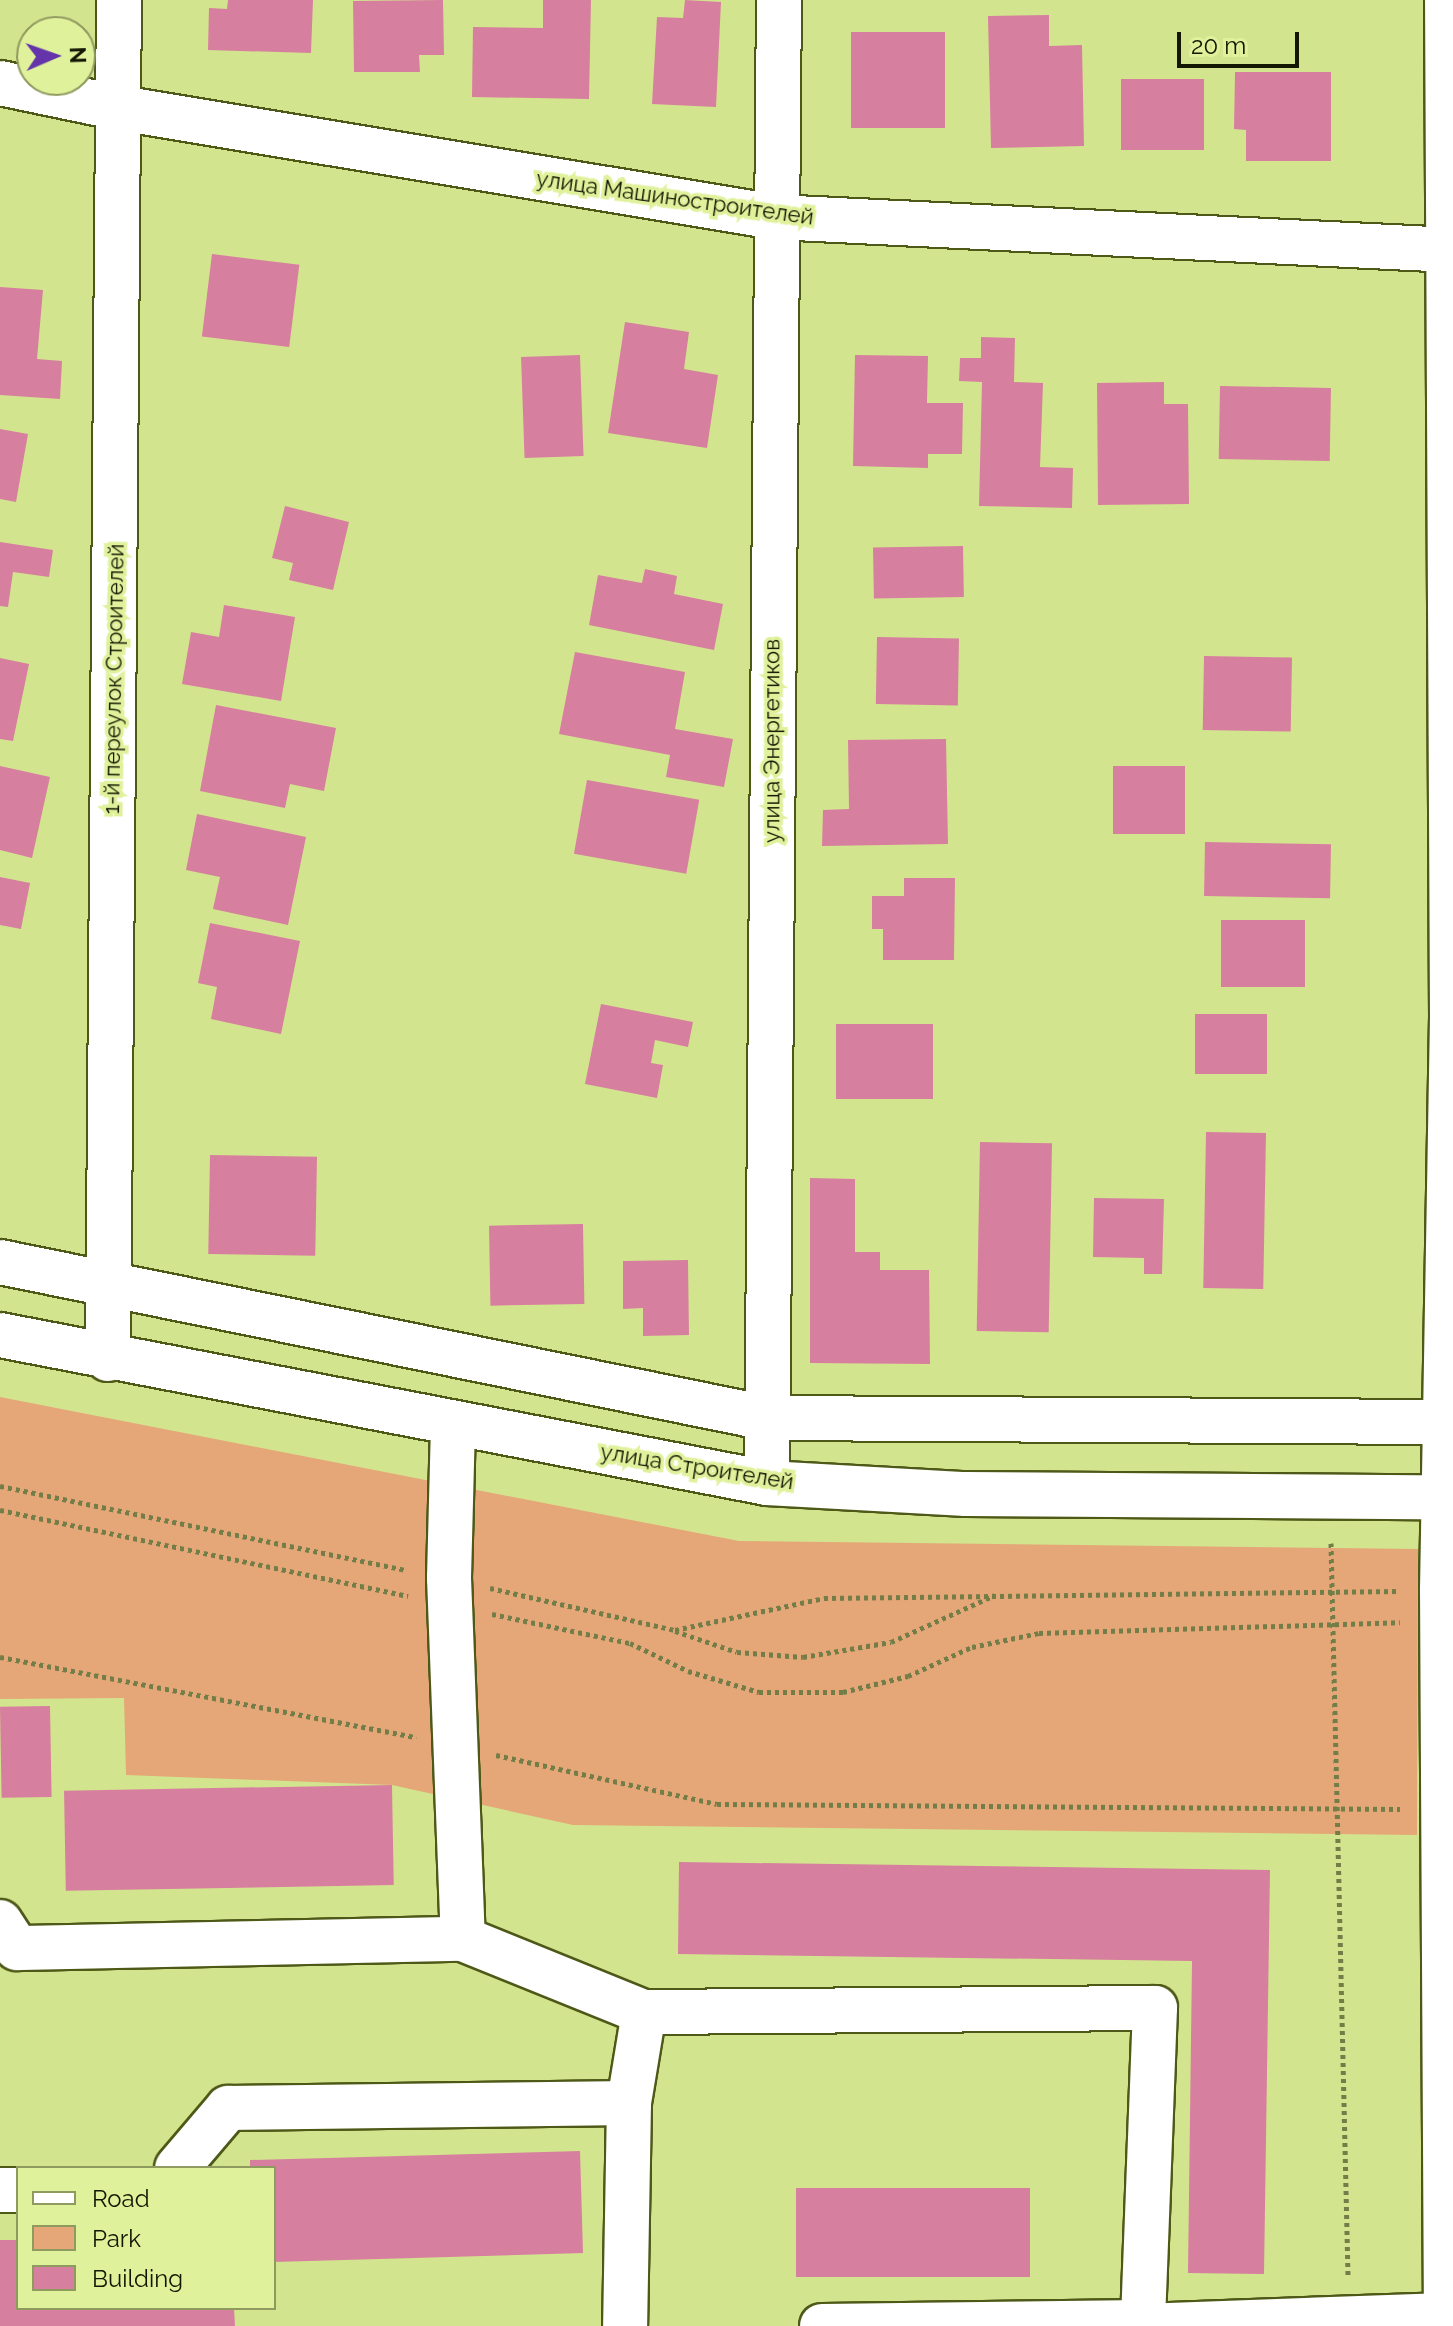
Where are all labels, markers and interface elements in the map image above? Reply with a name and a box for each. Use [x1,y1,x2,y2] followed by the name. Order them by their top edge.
[16,16,96,96] north arrow
[1181,16,1303,66] scale bar
[1191,31,1246,60] text: 20 m
[65,46,91,64] text: N
[535,165,815,231] street label: улица Машиностроителей
[98,544,130,814] street label: 1-й переулок Строителей
[759,639,785,843] street label: улица Энергетиков
[599,1439,795,1495] street label: улица Строителей
[16,2166,276,2310] legend
[92,2184,150,2213] text: Road
[92,2224,141,2253] text: Park
[92,2264,183,2293] text: Building

